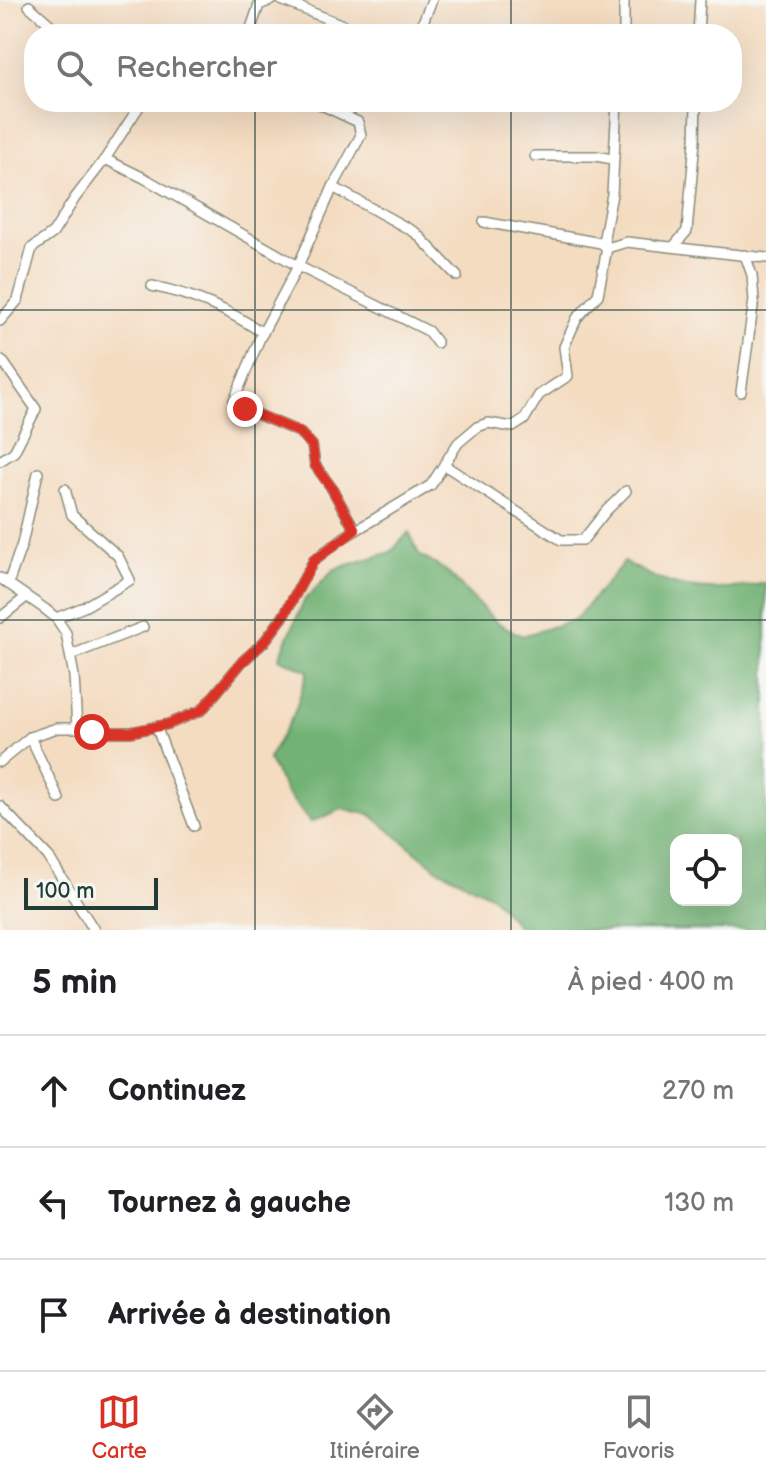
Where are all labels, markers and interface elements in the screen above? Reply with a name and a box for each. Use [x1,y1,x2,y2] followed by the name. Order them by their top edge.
[24,24,742,112] search box
[52,46,96,90] icon: search
[116,50,277,86] text: Rechercher
[227,391,263,427] route end
[74,714,110,750] route start
[670,834,742,906] map controls
[670,834,742,906] button: locate
[24,874,158,910] scale bar
[36,878,95,905] text: 100 m
[32,962,117,1003] text: 5 min
[568,967,734,998] text: À pied · 400 m
[32,1069,76,1113] icon: ahead
[108,1073,246,1109] text: Continuez
[662,1076,734,1107] text: 270 m
[32,1181,76,1225] icon: left
[108,1185,351,1221] text: Tournez à gauche
[664,1188,734,1219] text: 130 m
[32,1293,76,1337] icon: arrive
[108,1297,391,1333] text: Arrivée à destination
[91,1390,147,1465] tab: Carte
[330,1390,420,1465] tab: Itinéraire
[603,1390,675,1465] tab: Favoris

